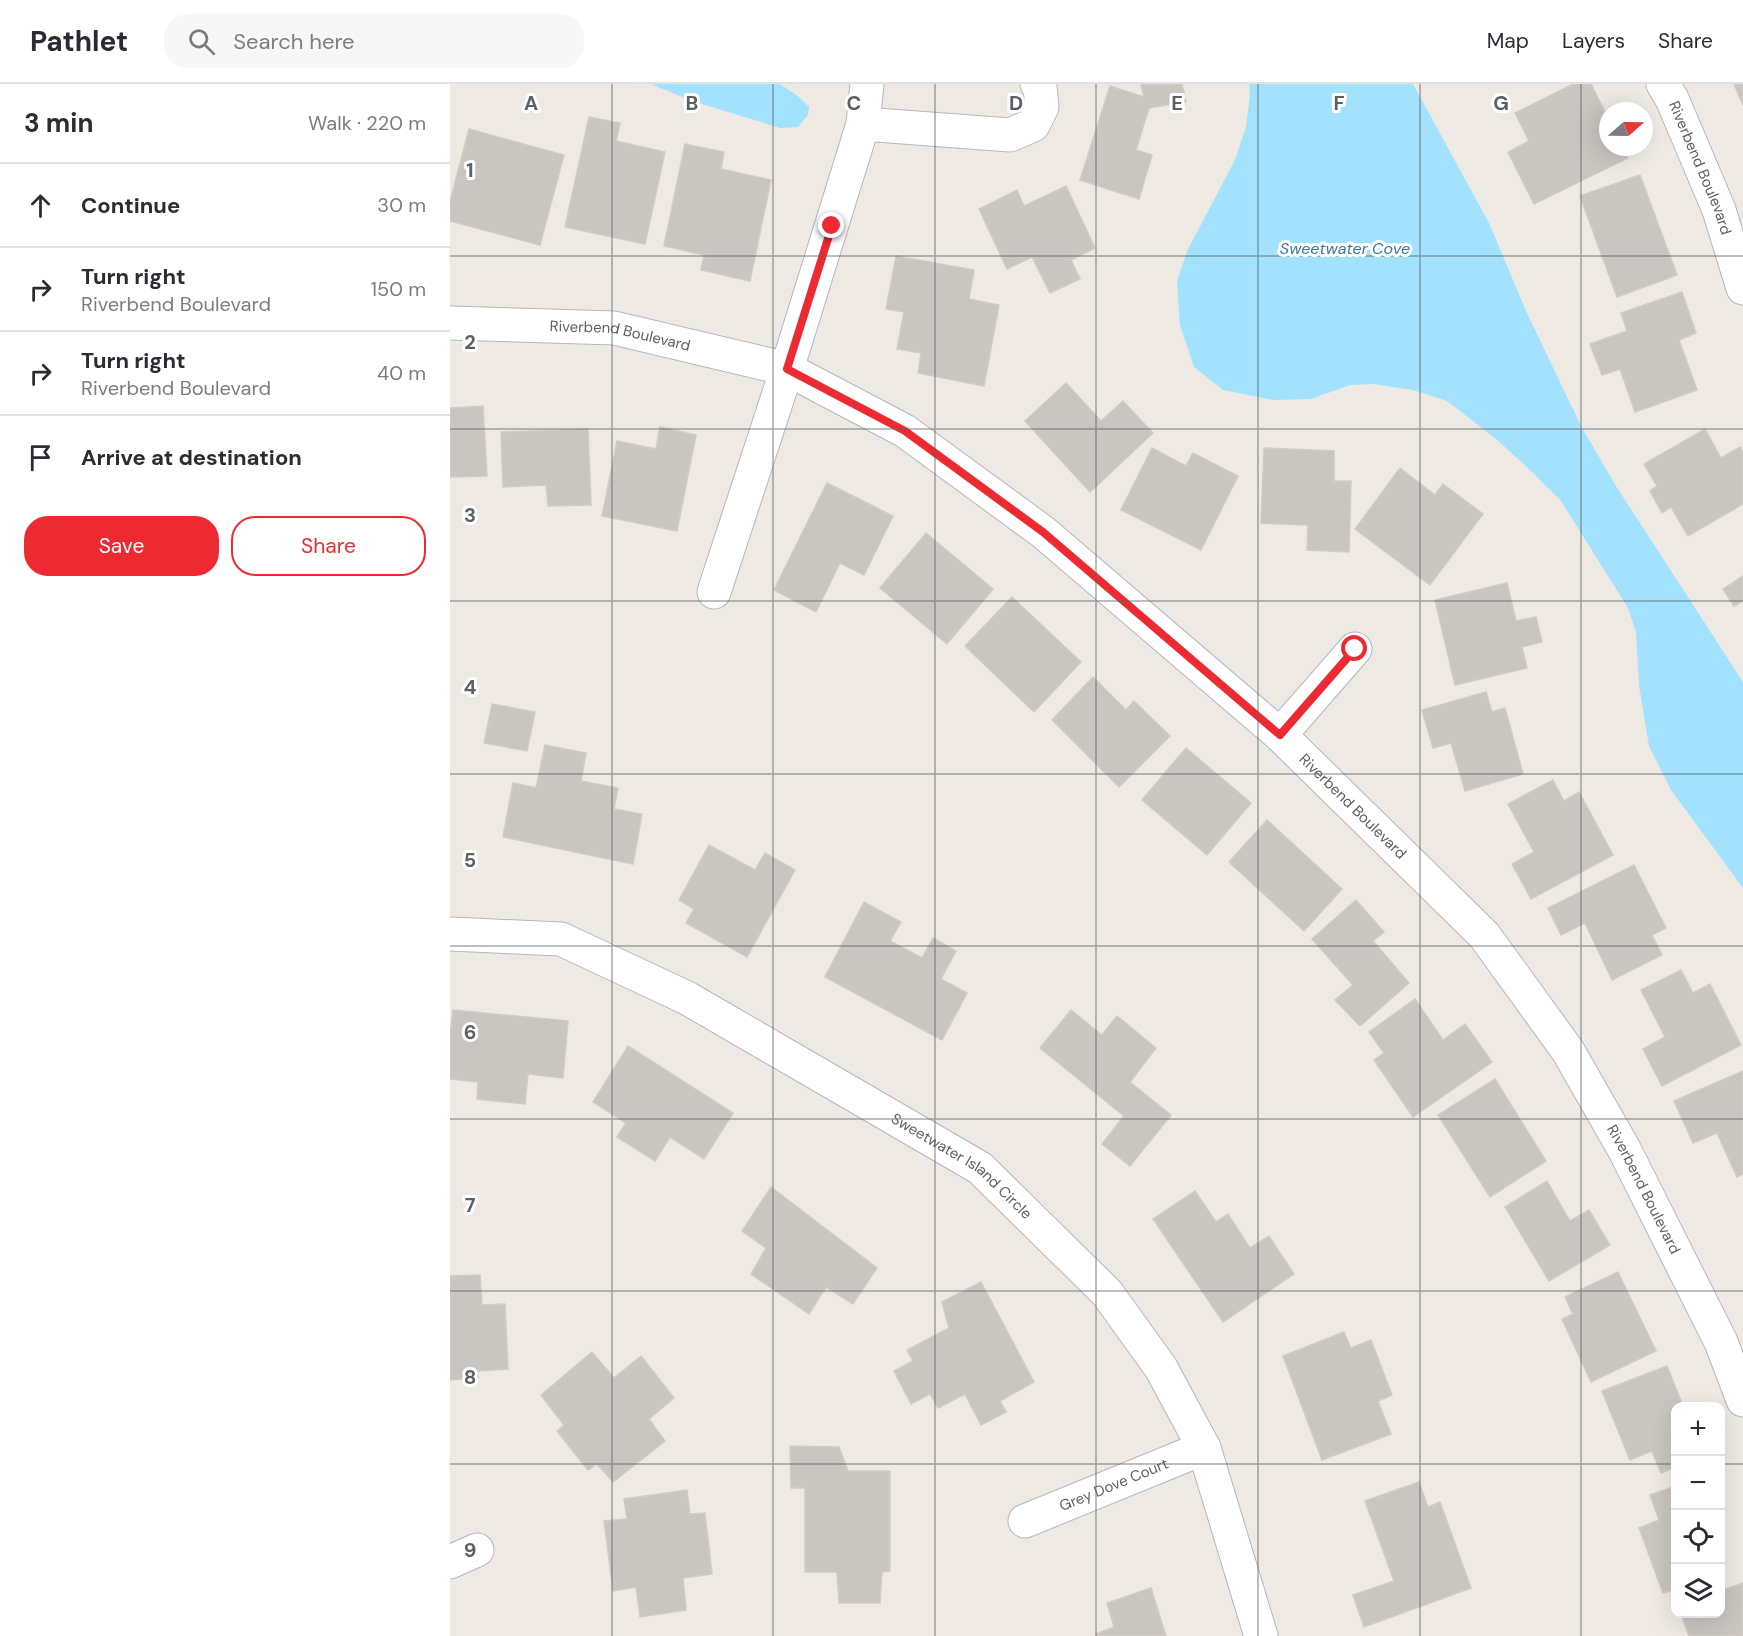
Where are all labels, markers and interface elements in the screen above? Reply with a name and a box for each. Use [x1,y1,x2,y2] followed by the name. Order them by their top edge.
[164,14,584,68] search box
[30,23,128,60] text: Pathlet
[185,25,218,58] icon: search
[233,27,355,56] text: Search here
[1487,27,1529,55] text: Map
[1562,27,1625,55] text: Layers
[1658,27,1713,55] text: Share
[524,90,538,116] text: A
[686,90,698,116] text: B
[847,90,861,116] text: C
[1009,90,1023,116] text: D
[1171,90,1183,116] text: E
[1333,90,1345,116] text: F
[1493,90,1509,116] text: G
[1664,98,1736,237] street label: Riverbend Boulevard
[1599,102,1653,156] north arrow
[24,106,93,140] text: 3 min
[308,110,426,136] text: Walk · 220 m
[466,157,474,183] text: 1
[24,189,57,222] icon: ahead
[81,191,180,220] text: Continue
[377,192,426,218] text: 30 m
[818,212,844,238] route end
[1280,238,1410,259] water label: Sweetwater Cove
[81,262,186,291] text: Turn right
[24,273,57,306] icon: right
[371,276,426,302] text: 150 m
[81,291,271,317] text: Riverbend Boulevard
[549,316,692,356] street label: Riverbend Boulevard
[464,329,476,355] text: 2
[81,346,186,375] text: Turn right
[24,357,57,390] icon: right
[377,360,426,386] text: 40 m
[81,375,271,401] text: Riverbend Boulevard
[24,441,57,474] icon: arrive
[81,443,302,472] text: Arrive at destination
[464,502,476,528] text: 3
[24,516,219,576] button: Save
[231,516,426,576] button: Share
[1341,635,1367,661] route start
[464,674,477,700] text: 4
[1295,749,1411,863] street label: Riverbend Boulevard
[464,847,476,873] text: 5
[464,1019,476,1045] text: 6
[888,1109,1036,1224] street label: Sweetwater Island Circle
[1602,1121,1685,1257] street label: Riverbend Boulevard
[465,1192,476,1218] text: 7
[464,1364,476,1390] text: 8
[1671,1402,1725,1618] map controls
[1671,1402,1725,1456] button: +
[1056,1454,1171,1516] street label: Grey Dove Court
[1671,1456,1725,1510] button: −
[1671,1510,1725,1564] button: locate
[464,1537,476,1563] text: 9
[1671,1564,1725,1618] button: layers

